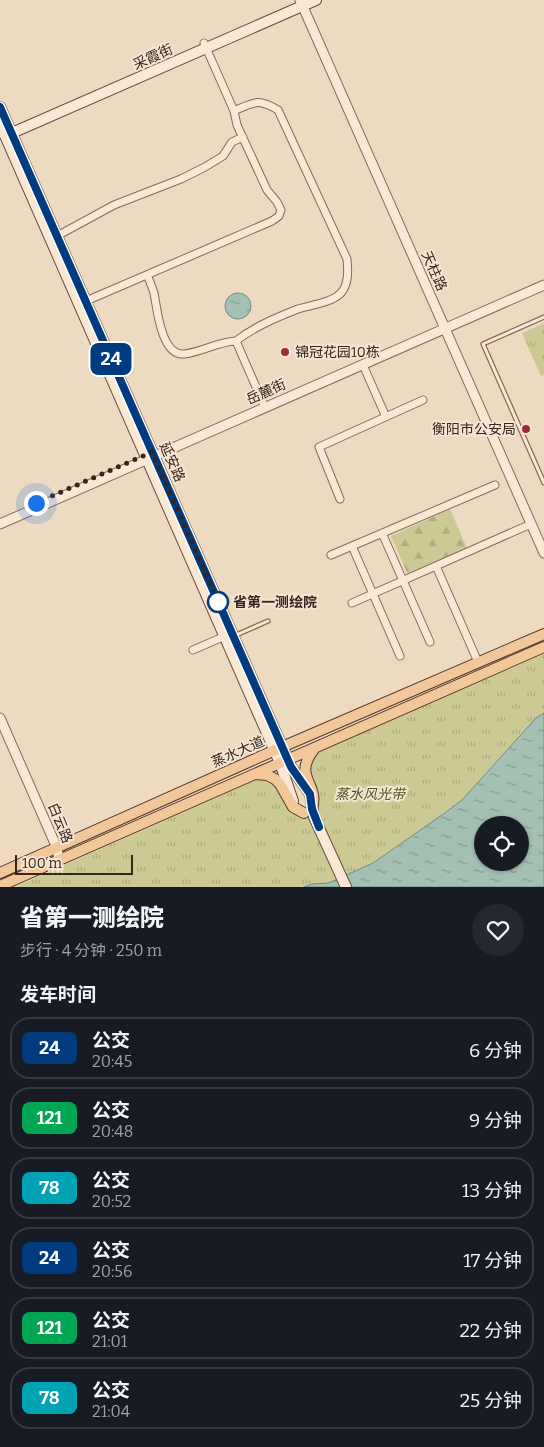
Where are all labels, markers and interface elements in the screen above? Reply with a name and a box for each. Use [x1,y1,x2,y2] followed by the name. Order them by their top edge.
[130,41,176,73] street label: 采霞街
[418,248,450,294] street label: 天柱路
[88,343,134,375] line badge: 24
[295,344,380,361] place label: 锦冠花园10栋
[279,346,291,358] marker: 锦冠花园10栋
[100,348,122,370] text: 24
[243,376,289,408] street label: 岳麓街
[432,421,516,438] place label: 衡阳市公安局
[520,423,532,435] marker: 衡阳市公安局
[156,439,188,485] street label: 延安路
[24,491,49,516] your location
[207,591,229,613] marker: 省第一测绘院
[233,594,317,611] place label: 省第一测绘院
[209,733,267,771] street label: 蒸水大道
[335,786,407,803] park label: 蒸水风光带
[44,800,76,846] street label: 白云路
[474,816,529,871] map controls
[474,816,529,871] button: locate
[15,852,132,875] scale bar
[22,855,62,872] text: 100 m
[20,904,164,932] text: 省第一测绘院
[472,904,524,956] button: heart
[20,941,162,960] text: 步行 · 4 分钟 · 250 m
[20,983,96,1006] text: 发车时间
[92,1029,130,1052] text: 公交
[39,1037,60,1059] text: 24
[469,1039,522,1062] text: 6 分钟
[92,1052,132,1071] text: 20:45
[92,1099,130,1122] text: 公交
[37,1107,62,1129] text: 121
[469,1109,522,1132] text: 9 分钟
[92,1122,133,1141] text: 20:48
[92,1169,130,1192] text: 公交
[39,1177,60,1199] text: 78
[462,1179,522,1202] text: 13 分钟
[92,1192,131,1211] text: 20:52
[92,1239,130,1262] text: 公交
[39,1247,60,1269] text: 24
[463,1249,522,1272] text: 17 分钟
[92,1262,132,1281] text: 20:56
[92,1309,130,1332] text: 公交
[37,1317,62,1339] text: 121
[460,1319,522,1342] text: 22 分钟
[92,1332,127,1351] text: 21:01
[92,1379,130,1402] text: 公交
[39,1387,60,1409] text: 78
[460,1389,522,1412] text: 25 分钟
[92,1402,130,1421] text: 21:04

